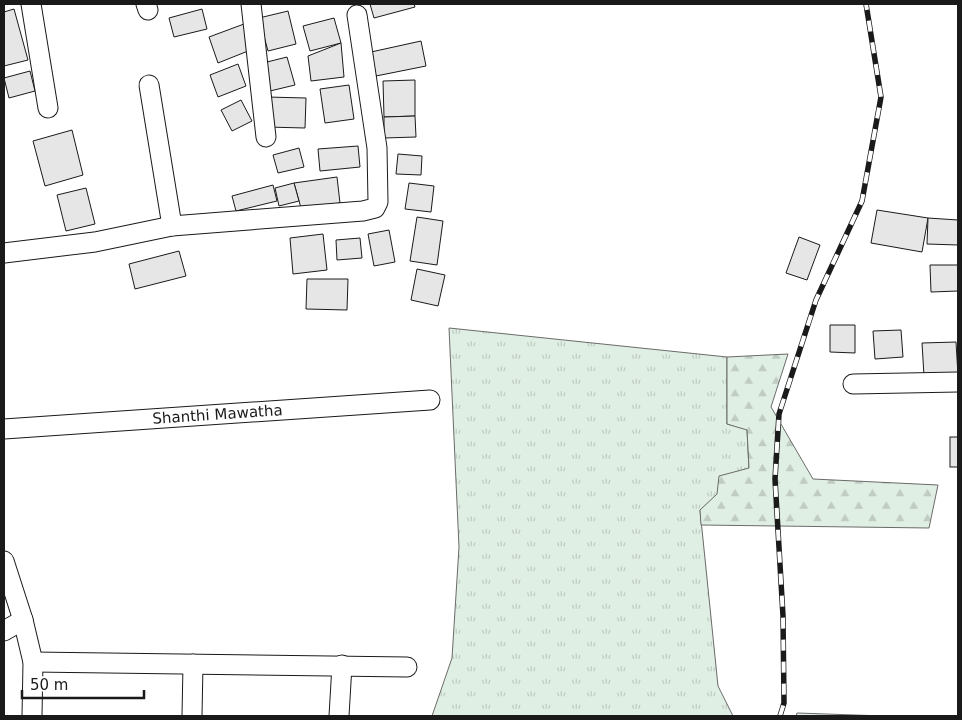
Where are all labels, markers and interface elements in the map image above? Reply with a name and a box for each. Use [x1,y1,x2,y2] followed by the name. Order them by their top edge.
[152,401,283,428] street label: Shanthi Mawatha
[22,668,145,700] scale bar
[30,676,68,694] text: 50 m

